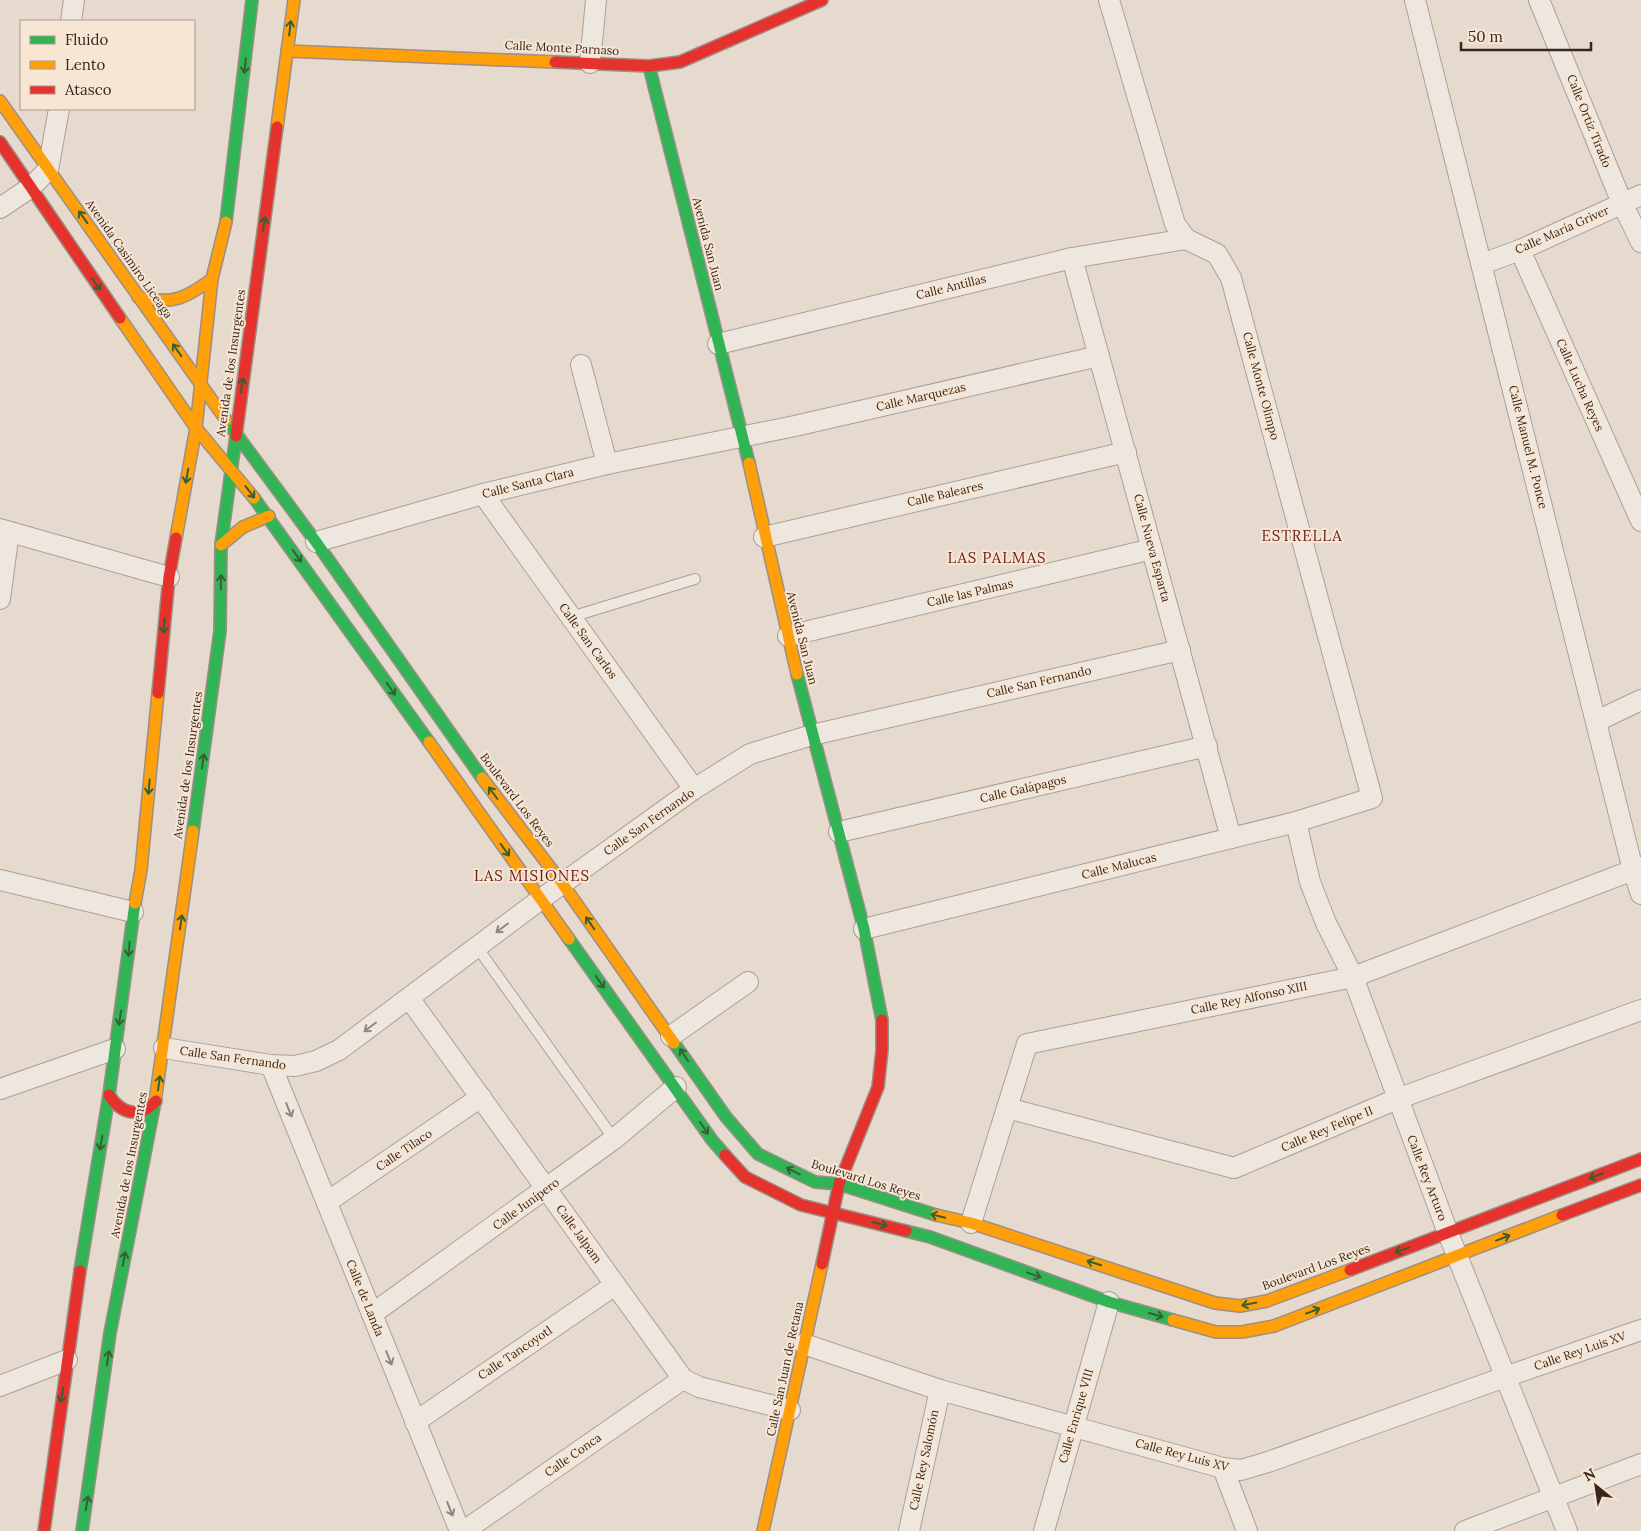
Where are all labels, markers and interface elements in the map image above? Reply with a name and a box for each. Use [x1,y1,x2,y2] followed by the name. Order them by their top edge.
[20,20,195,110] legend
[285,20,295,36] one-way arrow
[1461,20,1591,52] scale bar
[1468,27,1503,46] text: 50 m
[65,30,108,49] text: Fluido
[504,37,620,58] street label: Calle Monte Parnaso
[65,55,106,74] text: Lento
[240,58,250,74] one-way arrow
[1564,72,1615,170] street label: Calle Ortiz Tirado
[64,80,112,99] text: Atasco
[82,195,176,321] street label: Avenida Casimiro Liceaga
[689,195,727,292] street label: Avenida San Juan
[1512,202,1612,257] street label: Calle María Griver
[78,210,88,224] one-way arrow
[259,216,269,232] one-way arrow
[914,270,988,302] street label: Calle Antillas
[91,277,101,291] one-way arrow
[213,288,248,439] street label: Avenida de los Insurgentes
[1240,330,1283,442] street label: Calle Monte Olimpo
[1553,336,1608,434] street label: Calle Lucha Reyes
[171,344,182,357] one-way arrow
[237,377,247,393] one-way arrow
[875,379,968,414] street label: Calle Marquezas
[1506,384,1551,511] street label: Calle Manuel M. Ponce
[480,464,575,501] street label: Calle Santa Clara
[181,468,191,484] one-way arrow
[905,477,985,510] street label: Calle Baleares
[245,486,256,499] one-way arrow
[1131,492,1174,604] street label: Calle Nueva Esparta
[1261,526,1343,545] district label: ESTRELLA
[947,548,1047,567] district label: LAS PALMAS
[292,549,302,563] one-way arrow
[216,574,226,590] one-way arrow
[925,575,1015,610] street label: Calle las Palmas
[783,589,821,686] street label: Avenida San Juan
[556,600,621,682] street label: Calle San Carlos
[159,617,169,633] one-way arrow
[985,662,1093,701] street label: Calle San Fernando
[386,682,396,696] one-way arrow
[170,690,205,841] street label: Avenida de los Insurgentes
[477,750,558,850] street label: Boulevard Los Reyes
[198,753,208,769] one-way arrow
[978,771,1068,806] street label: Calle Galápagos
[144,779,154,795] one-way arrow
[600,785,697,858] street label: Calle San Fernando
[487,787,498,800] one-way arrow
[500,843,510,857] one-way arrow
[1080,849,1158,882] street label: Calle Malucas
[474,866,590,885] district label: LAS MISIONES
[176,914,186,930] one-way arrow
[585,916,595,930] one-way arrow
[495,923,509,933] one-way arrow
[125,940,134,956] one-way arrow
[595,975,605,989] one-way arrow
[1189,978,1309,1017] street label: Calle Rey Alfonso XIII
[114,1010,124,1026] one-way arrow
[363,1022,377,1032] one-way arrow
[179,1043,287,1072] street label: Calle San Fernando
[679,1049,689,1063] one-way arrow
[154,1075,164,1091] one-way arrow
[107,1090,150,1240] street label: Avenida de los Insurgentes
[285,1102,295,1117] one-way arrow
[1279,1102,1375,1155] street label: Calle Rey Felipe II
[699,1121,709,1135] one-way arrow
[373,1125,435,1174] street label: Calle Tilaco
[1404,1133,1451,1223] street label: Calle Rey Arturo
[96,1135,106,1151] one-way arrow
[810,1156,923,1203] street label: Boulevard Los Reyes
[786,1166,801,1175] one-way arrow
[1588,1173,1603,1182] one-way arrow
[489,1174,562,1233] street label: Calle Junípero
[553,1202,606,1266] street label: Calle Jalpam
[931,1211,947,1220] one-way arrow
[871,1220,887,1229] one-way arrow
[1495,1233,1510,1242] one-way arrow
[1260,1240,1372,1293] street label: Boulevard Los Reyes
[1395,1246,1411,1255] one-way arrow
[120,1252,130,1268] one-way arrow
[343,1257,388,1338] street label: Calle de Landa
[1086,1257,1102,1267] one-way arrow
[1026,1271,1042,1280] one-way arrow
[763,1300,806,1438] street label: Calle San Juan de Retana
[1242,1300,1258,1310] one-way arrow
[1304,1306,1320,1315] one-way arrow
[1147,1311,1163,1320] one-way arrow
[475,1322,555,1383] street label: Calle Tancoyotl
[1532,1327,1629,1373] street label: Calle Rey Luis XV
[103,1350,113,1366] one-way arrow
[385,1350,395,1365] one-way arrow
[1055,1367,1096,1465] street label: Calle Enrique VIII
[57,1387,67,1403] one-way arrow
[906,1408,941,1512] street label: Calle Rey Salomón
[541,1430,604,1480] street label: Calle Conca
[1134,1435,1232,1475] street label: Calle Rey Luis XV
[1571,1461,1621,1511] north arrow
[1580,1464,1599,1485] text: N
[83,1496,92,1512] one-way arrow
[446,1501,456,1516] one-way arrow

